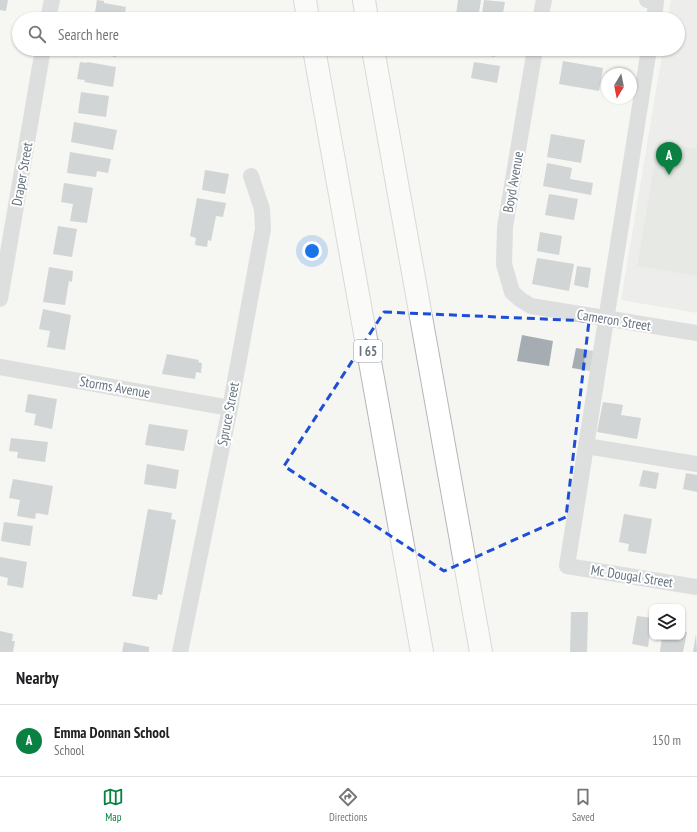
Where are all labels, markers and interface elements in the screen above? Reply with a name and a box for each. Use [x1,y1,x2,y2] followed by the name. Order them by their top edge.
[12,12,685,56] search box
[26,23,48,45] icon: search
[58,25,119,44] text: Search here
[601,68,637,104] north arrow
[8,141,36,207] street label: Draper Street
[656,142,682,175] pin: A
[499,150,527,214] street label: Boyd Avenue
[302,241,322,261] your location
[576,305,652,335] street label: Cameron Street
[354,340,382,362] road number: I 65
[78,372,152,402] street label: Storms Avenue
[213,381,243,447] street label: Spruce Street
[590,561,675,591] street label: Mc Dougal Street
[649,604,685,640] map controls
[649,604,685,640] button: layers
[16,667,59,689] text: Nearby
[54,723,169,742] text: Emma Donnan School
[26,732,32,749] text: A
[652,732,681,749] text: 150 m
[54,742,84,759] text: School
[102,786,124,824] tab: Map
[329,786,367,824] tab: Directions
[572,786,595,824] tab: Saved

